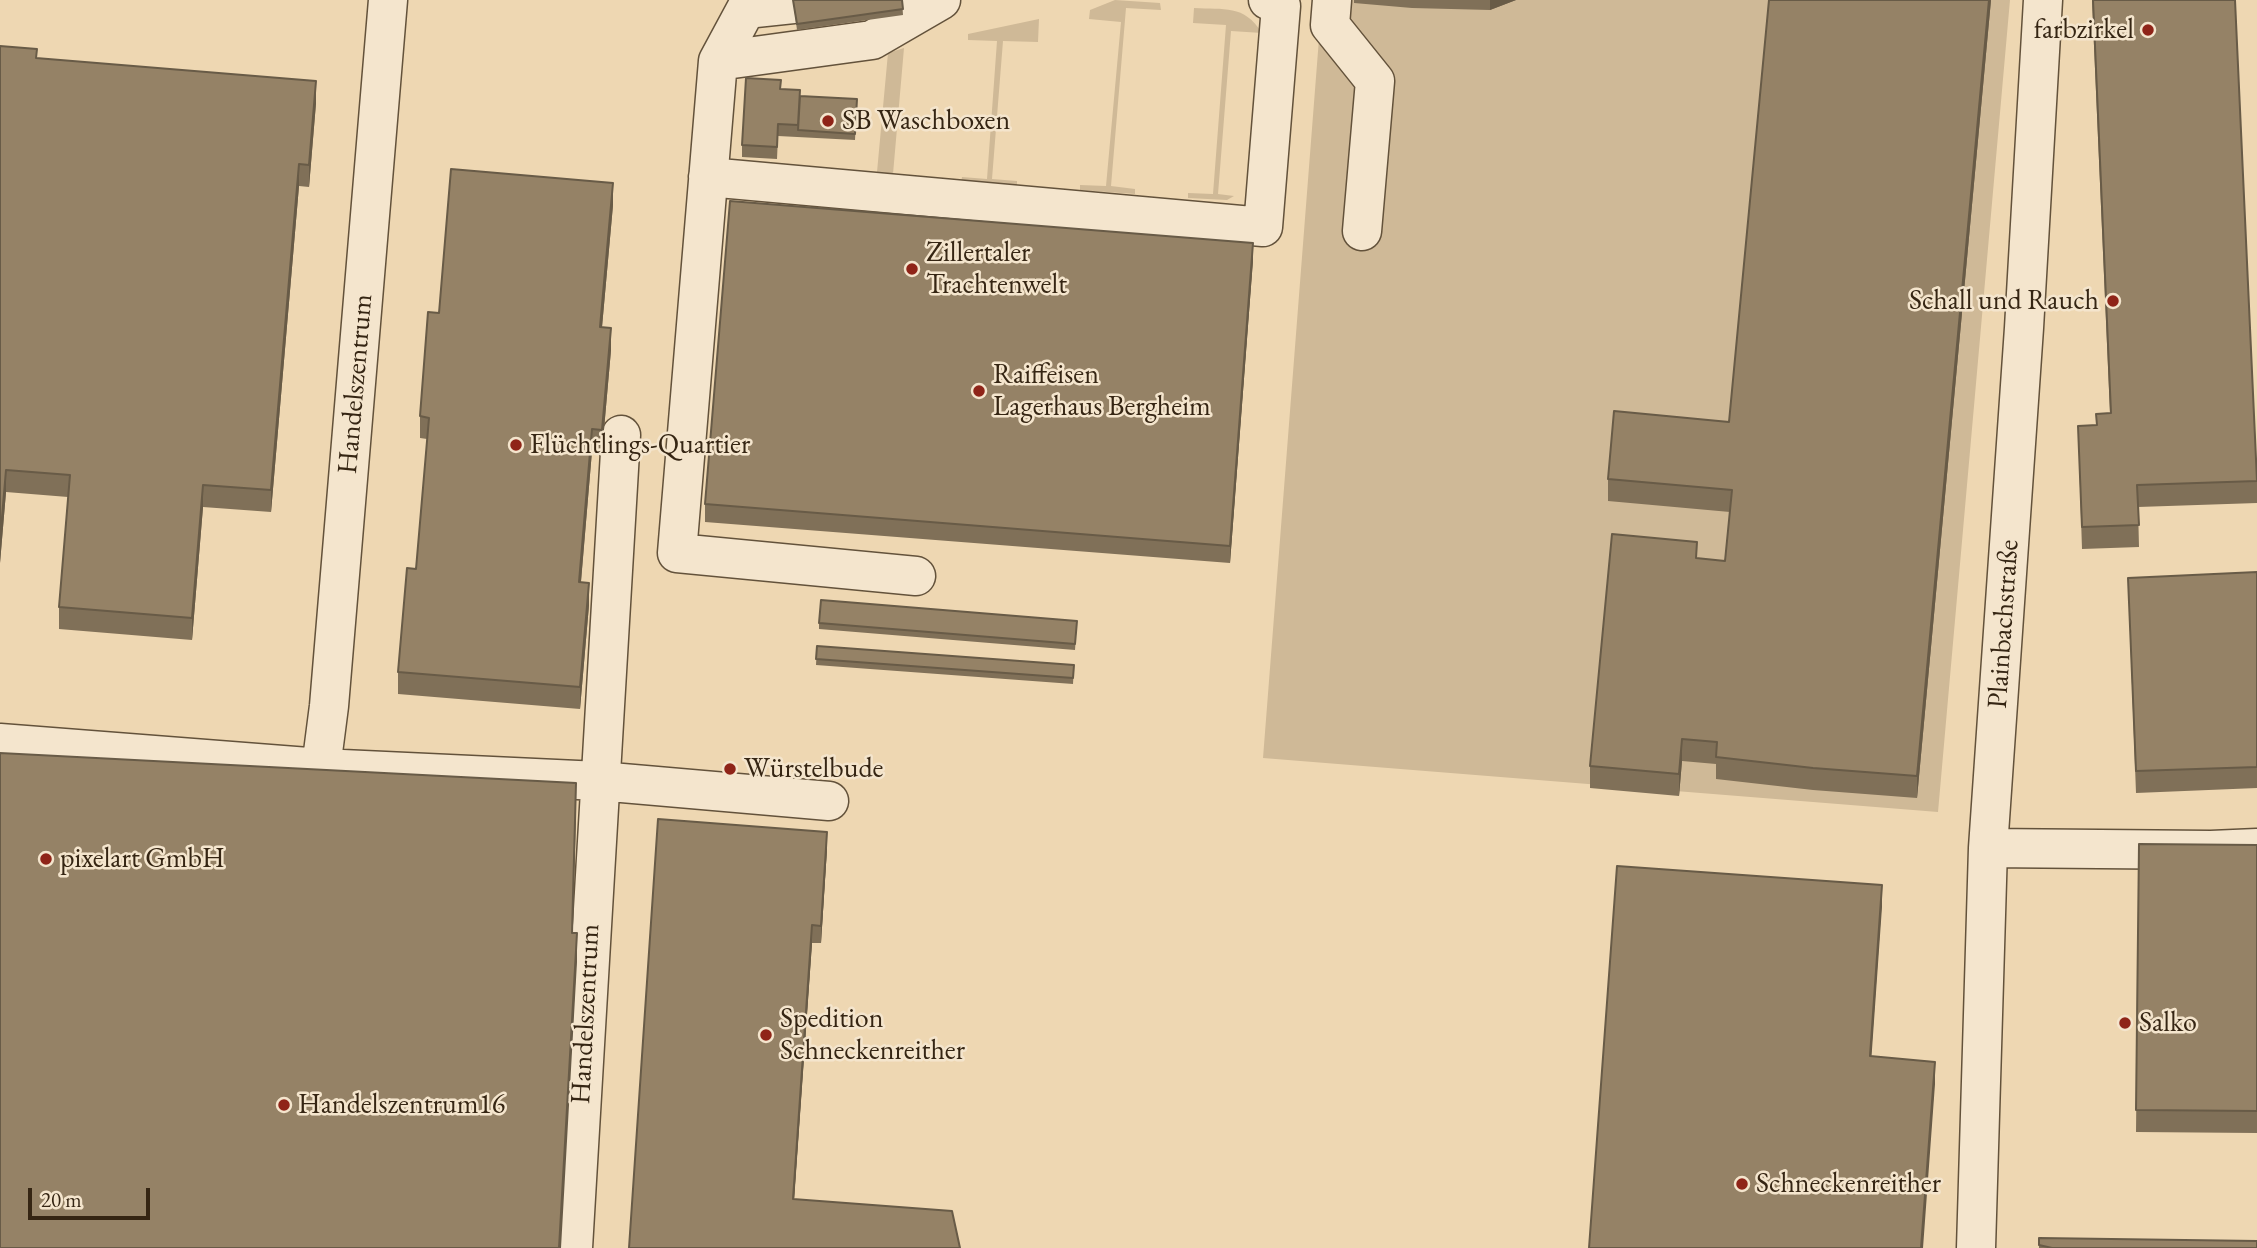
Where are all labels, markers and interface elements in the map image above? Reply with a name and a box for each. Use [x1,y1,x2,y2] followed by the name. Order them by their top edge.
[2034,13,2134,47] place label: farbzirkel
[2140,22,2156,38] marker: farbzirkel
[842,104,1010,138] place label: SB Waschboxen
[820,113,836,129] marker: SB Waschboxen
[926,236,1067,302] place label: Zillertaler Trachtenwelt
[904,261,920,277] marker: Zillertaler Trachtenwelt
[1909,284,2099,318] place label: Schall und Rauch
[331,293,381,475] street label: Handelszentrum
[2105,293,2121,309] marker: Schall und Rauch
[993,358,1211,424] place label: Raiffeisen Lagerhaus Bergheim
[971,383,987,399] marker: Raiffeisen Lagerhaus Bergheim
[530,428,750,462] place label: Flüchtlings-Quartier
[508,437,524,453] marker: Flüchtlings-Quartier
[1981,538,2027,710] street label: Plainbachstraße
[744,752,883,786] place label: Würstelbude
[722,761,738,777] marker: Würstelbude
[60,842,225,876] place label: pixelart GmbH
[38,851,54,867] marker: pixelart GmbH
[565,923,607,1105] street label: Handelszentrum
[780,1002,965,1068] place label: Spedition Schneckenreither
[2139,1006,2197,1040] place label: Salko
[2117,1015,2133,1031] marker: Salko
[758,1027,774,1043] marker: Spedition Schneckenreither
[298,1088,505,1122] place label: Handelszentrum16
[276,1097,292,1113] marker: Handelszentrum16
[1756,1167,1941,1201] place label: Schneckenreither
[32,1174,154,1218] scale bar
[1734,1176,1750,1192] marker: Schneckenreither
[41,1186,82,1213] text: 20 m

